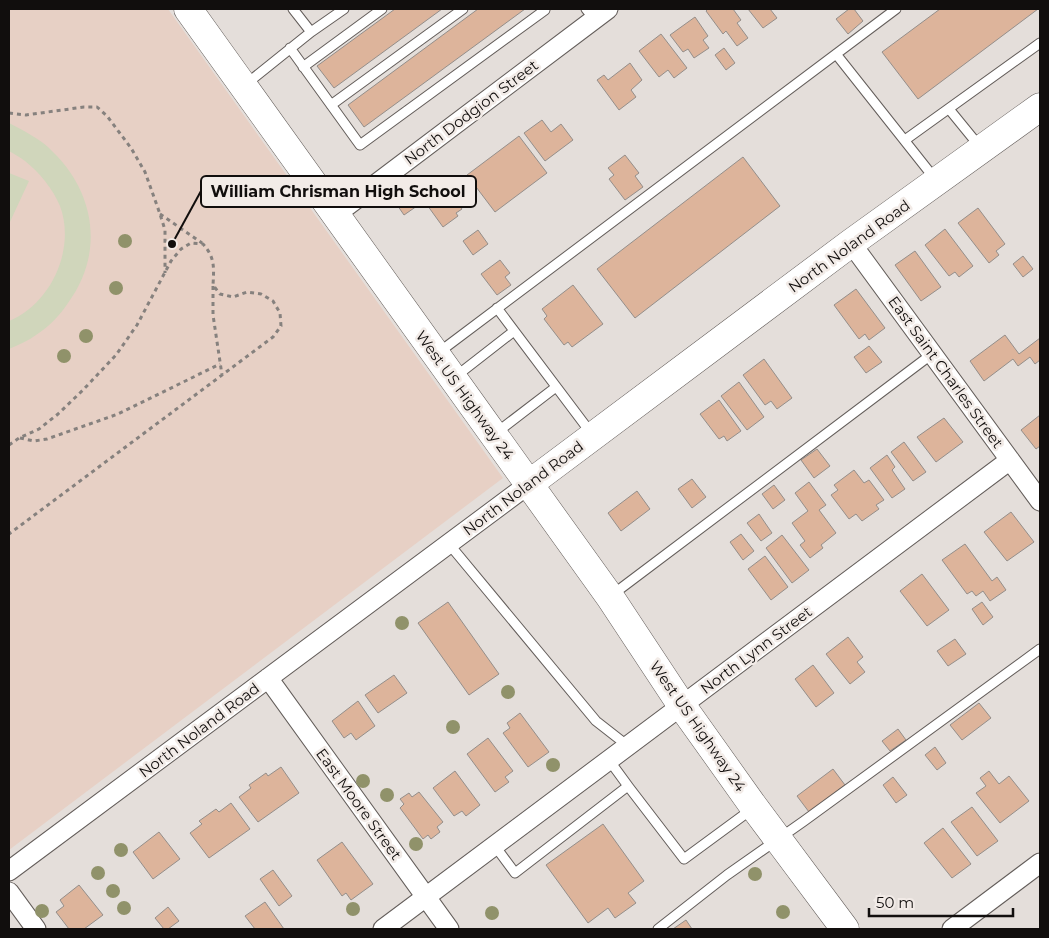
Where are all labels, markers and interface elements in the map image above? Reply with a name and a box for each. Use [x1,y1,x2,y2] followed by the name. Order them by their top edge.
[400,55,542,169] street label: North Dodgion Street
[201,176,476,207] callout: William Chrisman High School
[210,182,466,201] text: William Chrisman High School
[784,195,914,297] street label: North Noland Road
[884,292,1008,452] street label: East Saint Charles Street
[412,327,518,463] street label: West US Highway 24
[459,436,587,540] street label: North Noland Road
[697,602,815,698] street label: North Lynn Street
[646,657,750,795] street label: West US Highway 24
[135,678,263,782] street label: North Noland Road
[312,744,406,864] street label: East Moore Street
[869,886,1013,918] scale bar
[876,893,914,912] text: 50 m

